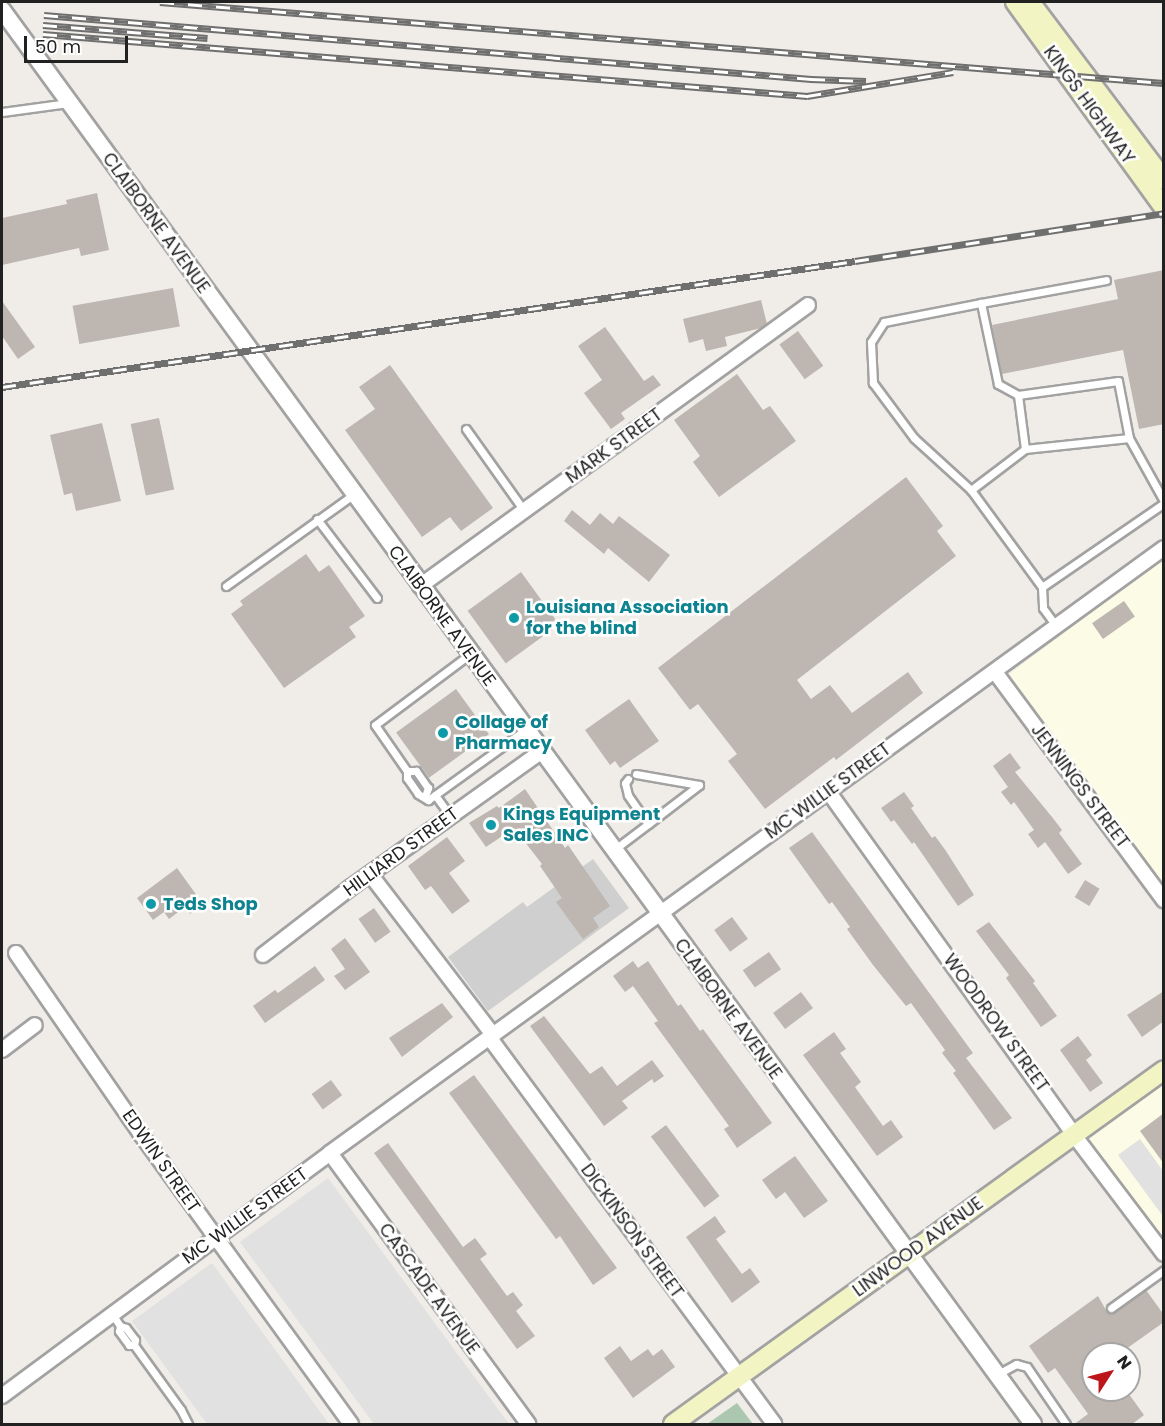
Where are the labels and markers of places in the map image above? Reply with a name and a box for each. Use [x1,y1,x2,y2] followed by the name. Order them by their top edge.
[526,597,729,640] place label: Louisiana Association for the blind
[507,611,521,625] marker: Louisiana Association for the blind
[455,712,552,754] place label: Collage of Pharmacy
[436,726,450,740] marker: Collage of Pharmacy
[503,804,660,846] place label: Kings Equipment Sales INC
[484,818,498,832] marker: Kings Equipment Sales INC
[163,893,258,915] place label: Teds Shop
[144,897,158,911] marker: Teds Shop

